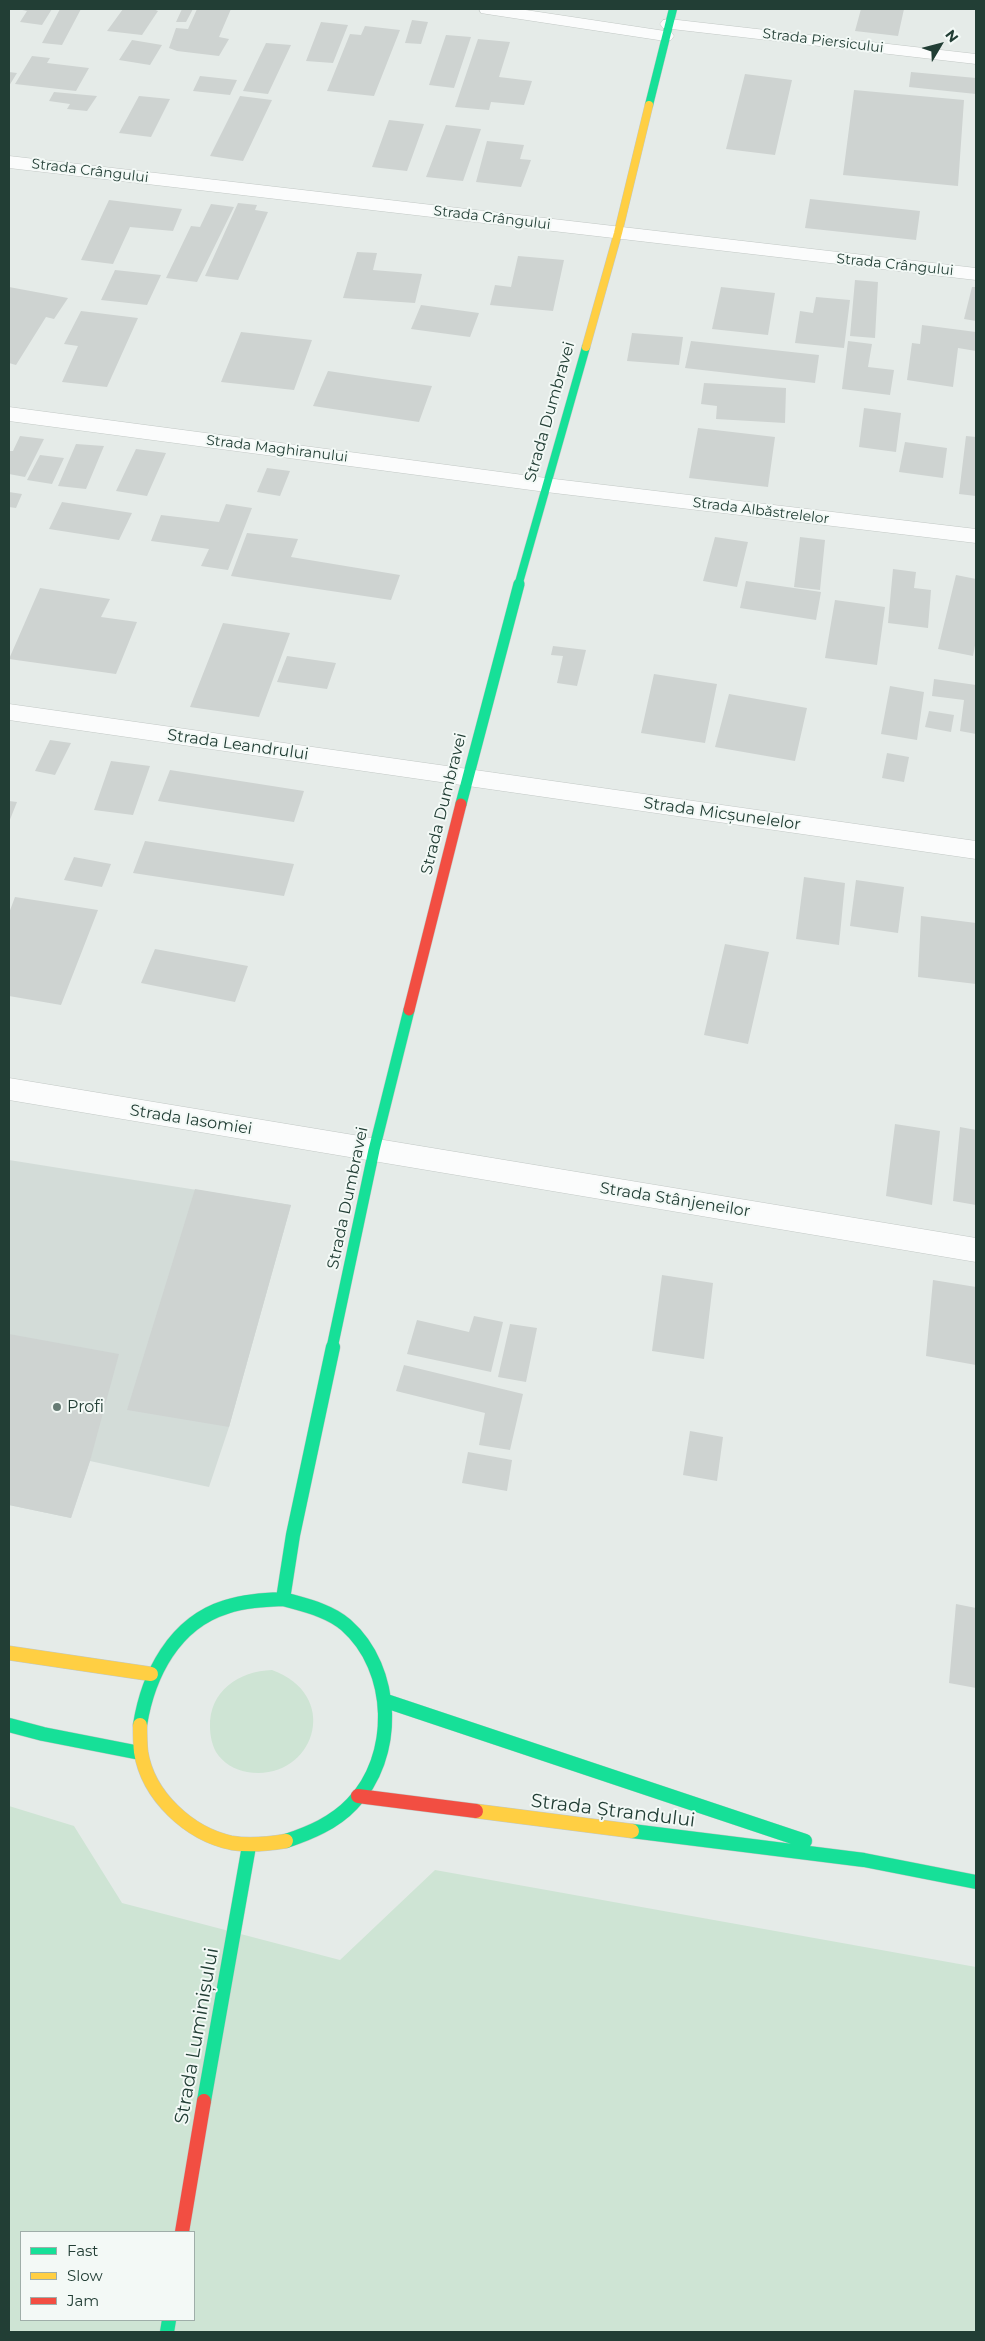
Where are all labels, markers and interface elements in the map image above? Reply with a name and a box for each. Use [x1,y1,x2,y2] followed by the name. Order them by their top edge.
[915,20,965,70] north arrow
[762,25,884,57] street label: Strada Piersicului
[941,26,963,46] text: N
[31,155,149,187] street label: Strada Crângului
[433,202,551,234] street label: Strada Crângului
[836,250,954,280] street label: Strada Crângului
[521,340,579,484] street label: Strada Dumbravei
[205,432,349,466] street label: Strada Maghiranului
[692,494,830,528] street label: Strada Albăstrelelor
[166,726,310,764] street label: Strada Leandrului
[417,731,471,877] street label: Strada Dumbravei
[642,793,802,835] street label: Strada Micșunelelor
[129,1101,253,1139] street label: Strada Iasomiei
[324,1125,372,1271] street label: Strada Dumbravei
[598,1179,752,1221] street label: Strada Stânjeneilor
[67,1397,104,1417] place label: Profi
[51,1401,63,1413] marker: Profi
[529,1790,697,1832] street label: Strada Ștrandului
[170,1946,224,2126] street label: Strada Luminișului
[20,2231,195,2321] legend
[67,2241,98,2260] text: Fast
[67,2266,103,2285] text: Slow
[67,2291,99,2310] text: Jam

